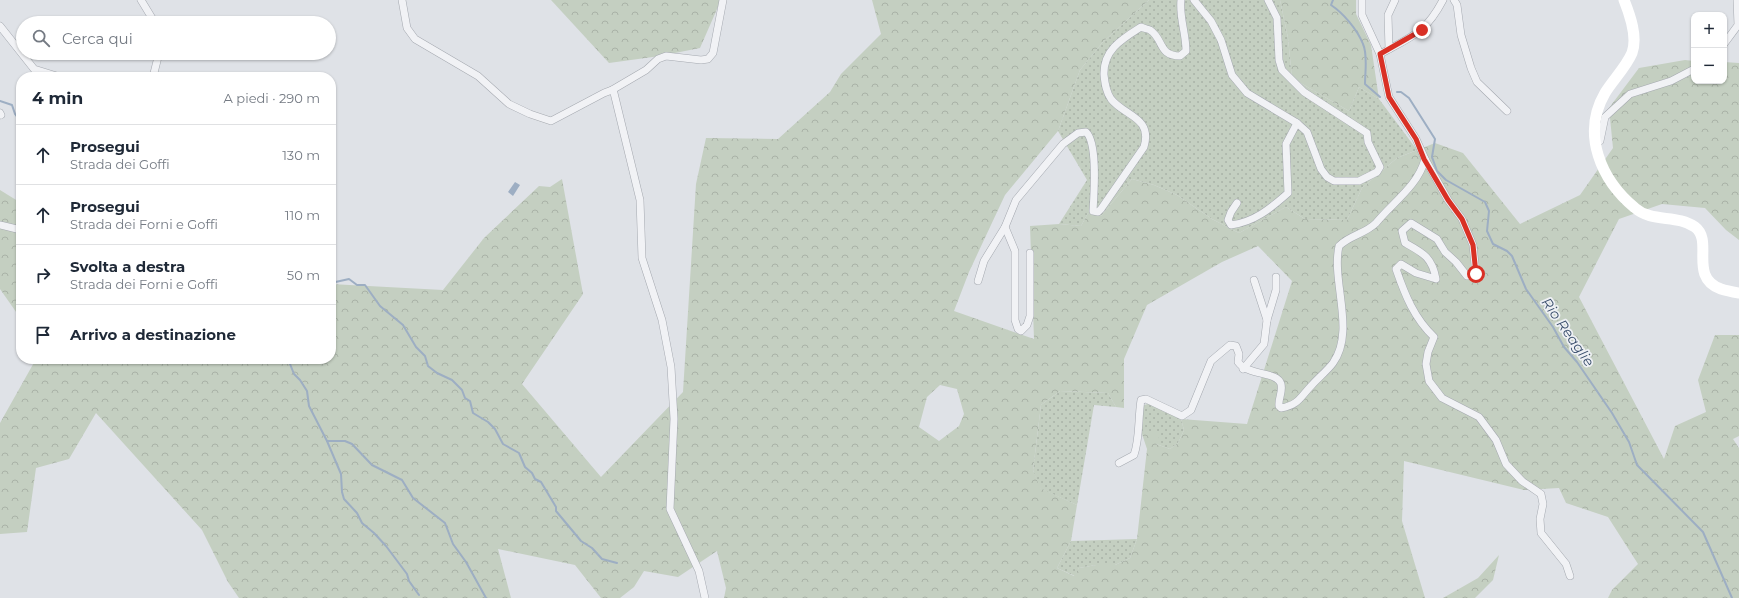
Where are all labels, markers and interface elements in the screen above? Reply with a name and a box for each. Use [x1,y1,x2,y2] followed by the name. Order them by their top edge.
[1691,12,1727,84] map controls
[1691,12,1727,48] button: +
[16,16,336,60] search box
[1413,21,1431,39] route end
[30,27,52,49] icon: search
[62,29,133,48] text: Cerca qui
[1691,48,1727,84] button: −
[32,88,83,108] text: 4 min
[224,90,320,106] text: A piedi · 290 m
[70,137,140,156] text: Prosegui
[32,144,54,166] icon: ahead
[282,147,320,163] text: 130 m
[70,156,170,172] text: Strada dei Goffi
[70,197,140,216] text: Prosegui
[32,204,54,226] icon: ahead
[285,207,320,223] text: 110 m
[70,216,218,232] text: Strada dei Forni e Goffi
[70,257,185,276] text: Svolta a destra
[32,264,54,286] icon: right
[1467,265,1485,283] route start
[287,267,320,283] text: 50 m
[70,276,218,292] text: Strada dei Forni e Goffi
[1538,294,1598,370] water label: Rio Reaglie
[32,324,54,346] icon: arrive
[70,325,236,344] text: Arrivo a destinazione

